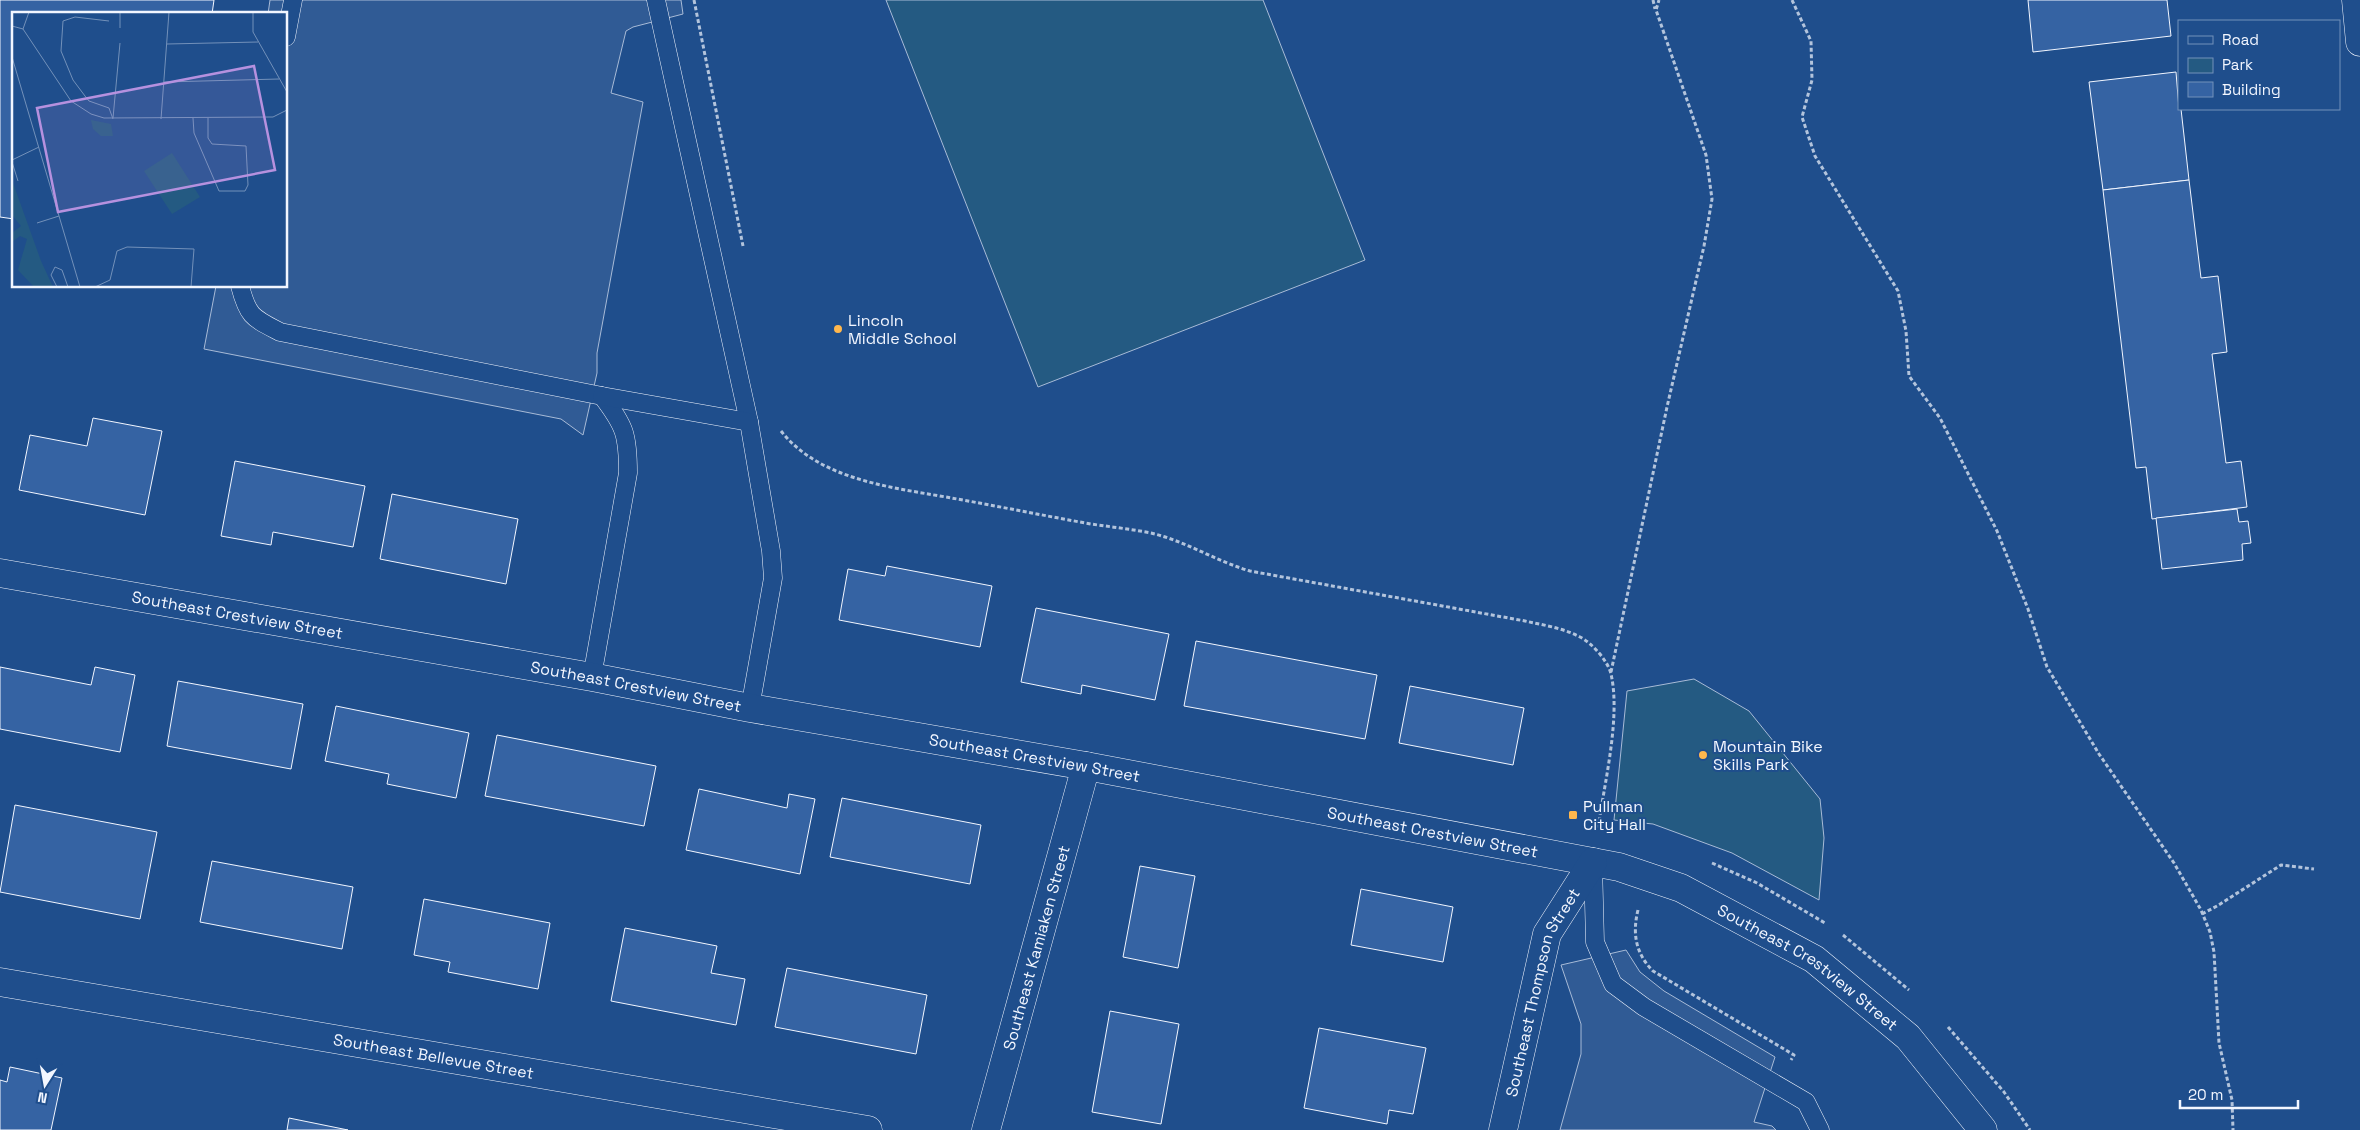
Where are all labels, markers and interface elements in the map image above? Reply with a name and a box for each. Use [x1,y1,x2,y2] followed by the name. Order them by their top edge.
[12,12,288,288] inset map
[2178,20,2340,110] legend
[2222,30,2259,49] text: Road
[2222,55,2253,74] text: Park
[2222,80,2281,99] text: Building
[848,310,957,349] place label: Lincoln Middle School
[832,323,844,335] marker: Lincoln Middle School
[130,586,344,644] street label: Southeast Crestview Street
[529,656,743,717] street label: Southeast Crestview Street
[927,729,1142,787] street label: Southeast Crestview Street
[1713,736,1823,775] place label: Mountain Bike Skills Park
[1697,749,1709,761] marker: Mountain Bike Skills Park
[1583,796,1646,835] place label: Pullman City Hall
[1326,802,1540,862] street label: Southeast Crestview Street
[1567,809,1579,821] marker: Pullman City Hall
[998,843,1075,1053] street label: Southeast Kamiaken Street
[1501,884,1585,1099] street label: Southeast Thompson Street
[1714,899,1902,1035] street label: Southeast Crestview Street
[332,1029,536,1084] street label: Southeast Bellevue Street
[20,1060,70,1110] north arrow
[2180,1078,2298,1110] scale bar
[2188,1085,2223,1104] text: 20 m
[36,1088,49,1107] text: N

